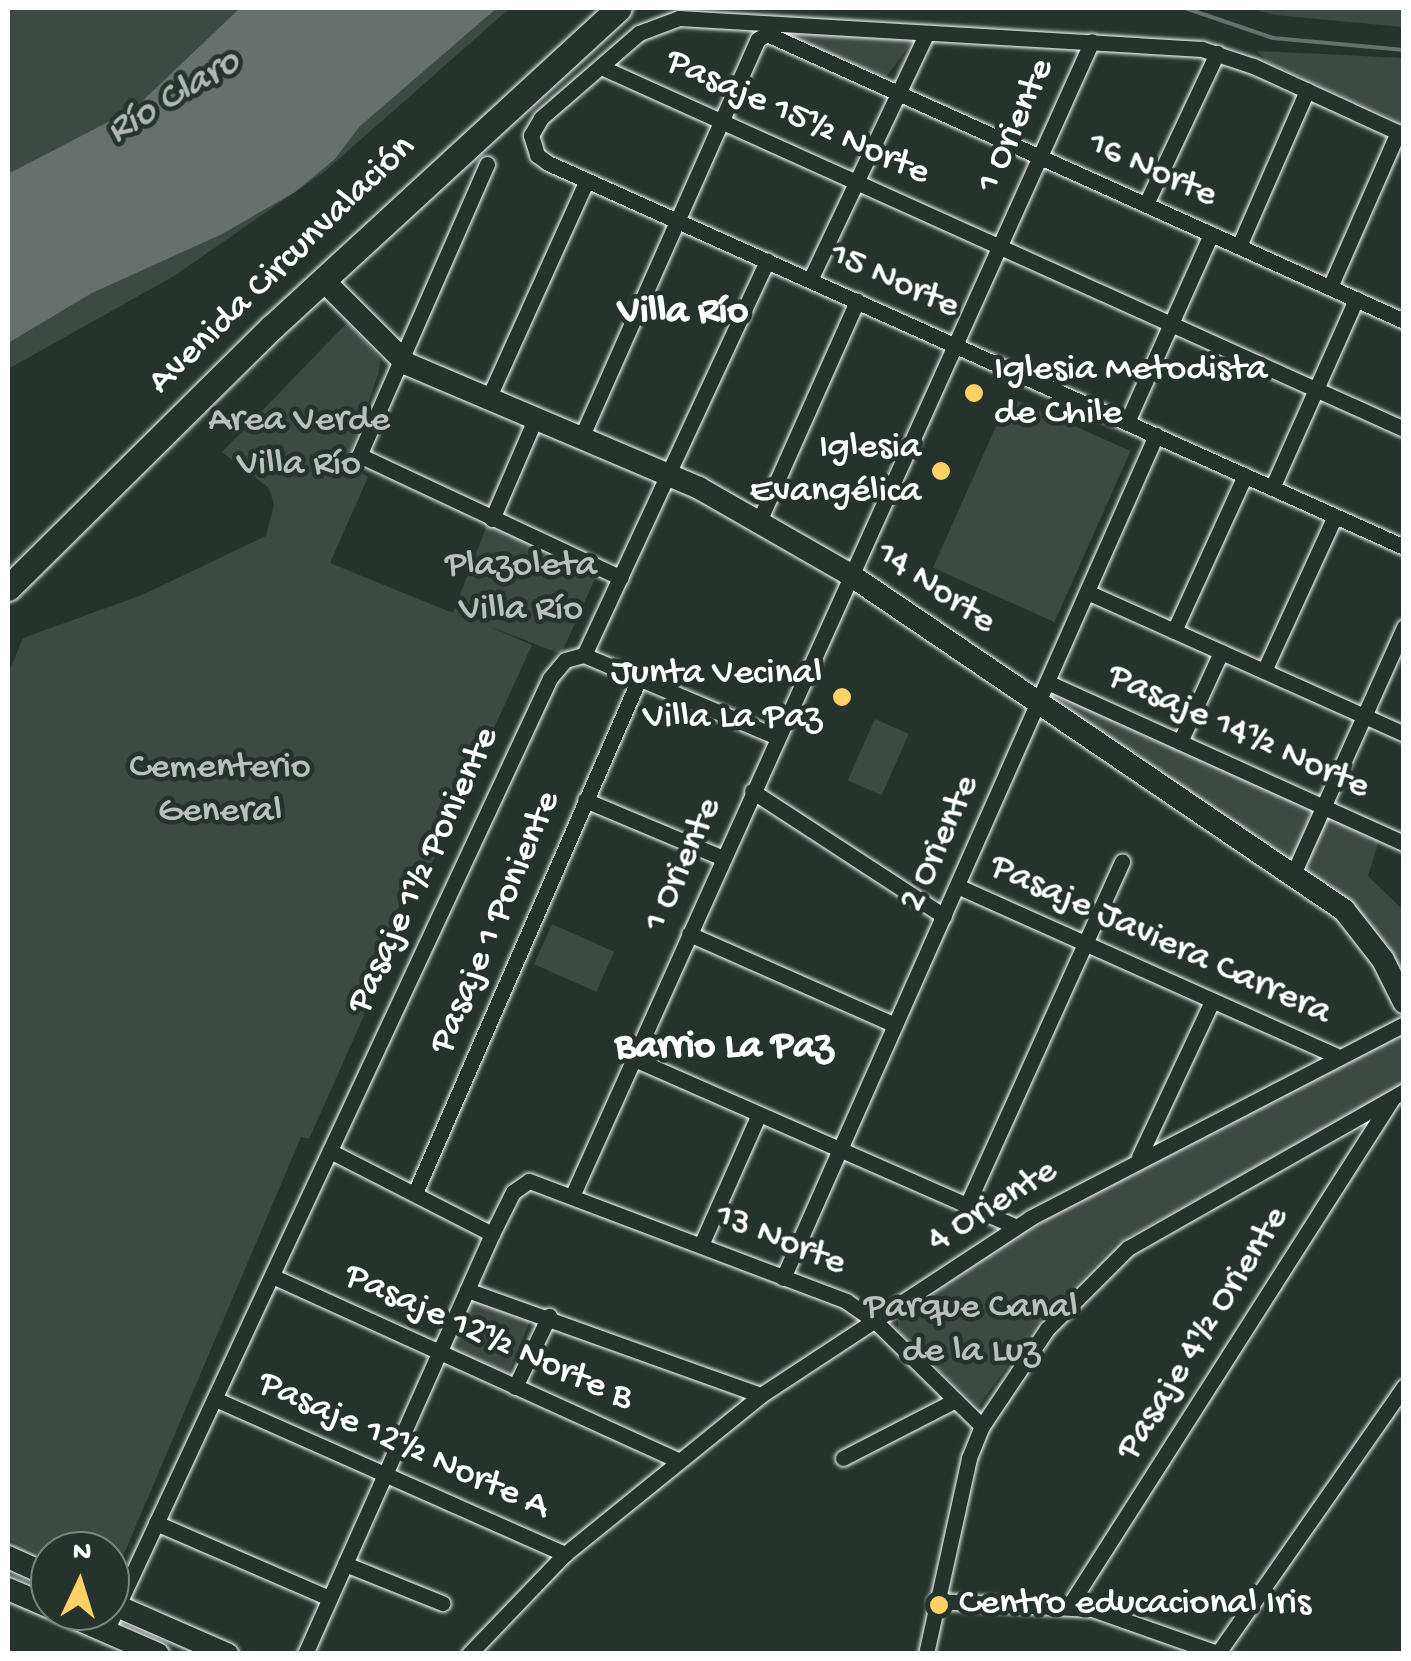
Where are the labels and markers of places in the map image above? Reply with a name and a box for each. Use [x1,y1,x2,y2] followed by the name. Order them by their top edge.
[994,348,1267,438] place label: Iglesia Metodista de Chile
[963,382,985,404] marker: Iglesia Metodista de Chile
[750,426,921,516] place label: Iglesia Evangélica
[930,460,952,482] marker: Iglesia Evangélica
[611,652,822,742] place label: Junta Vecinal Villa La Paz
[831,686,853,708] marker: Junta Vecinal Villa La Paz
[959,1582,1311,1628] place label: Centro educacional Iris
[928,1594,950,1616] marker: Centro educacional Iris

